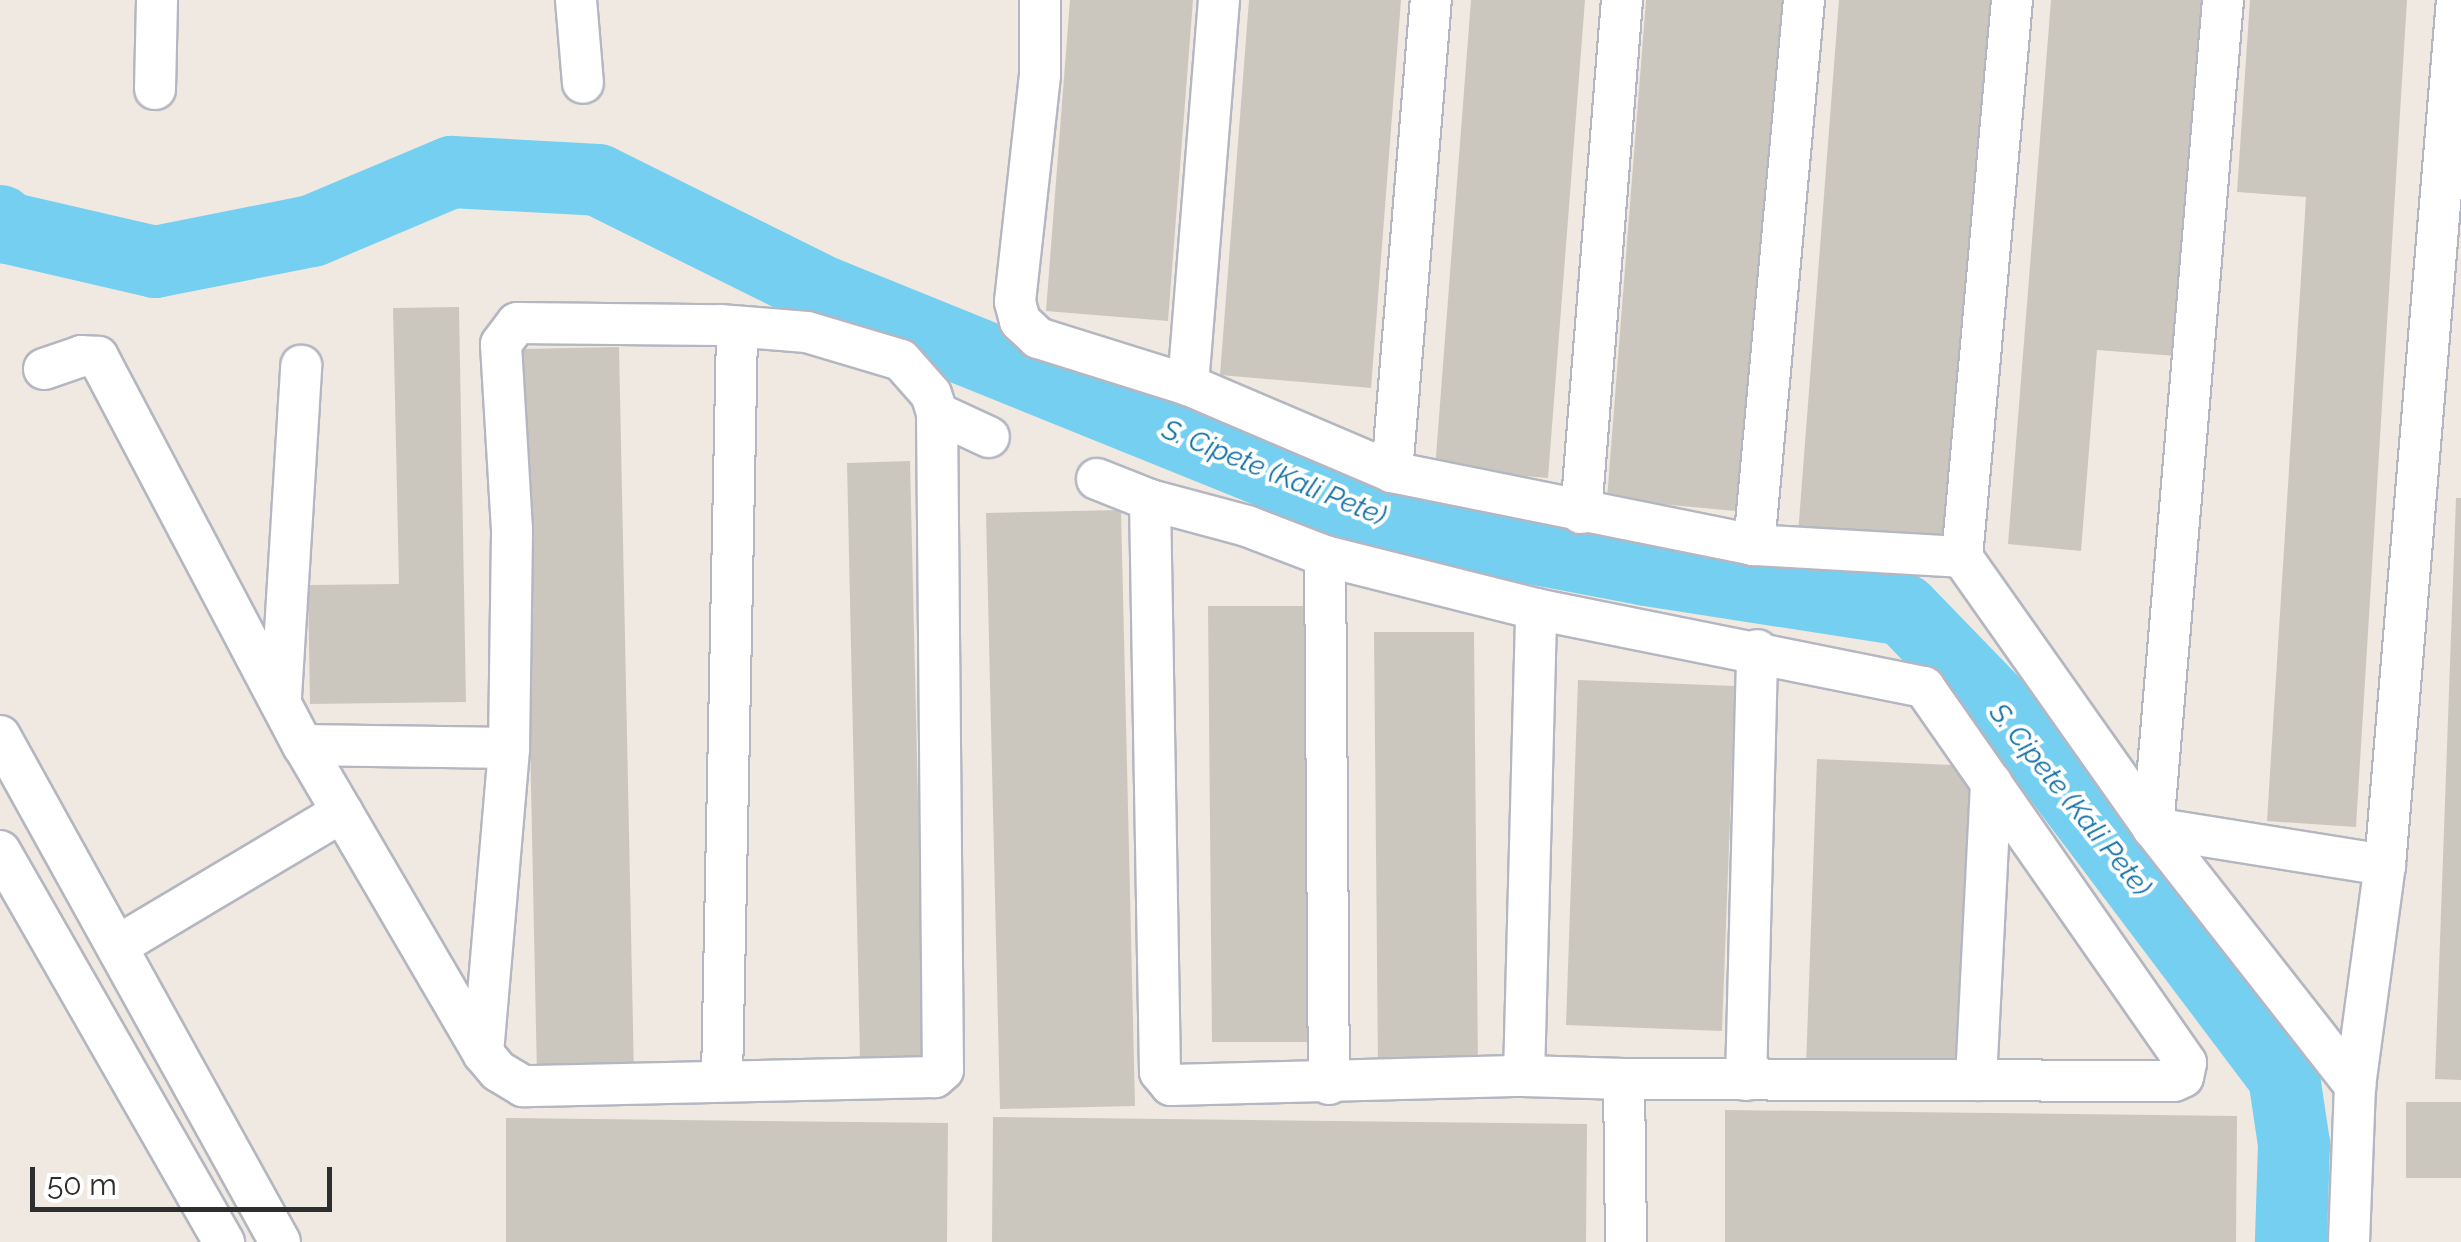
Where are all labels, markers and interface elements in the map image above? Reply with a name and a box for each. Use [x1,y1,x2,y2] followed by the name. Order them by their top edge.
[1157,413,1391,533] water label: S. Cipete (Kali Pete)
[1982,697,2158,903] water label: S. Cipete (Kali Pete)
[35,1147,338,1209] scale bar
[47,1167,117,1202] text: 50 m

